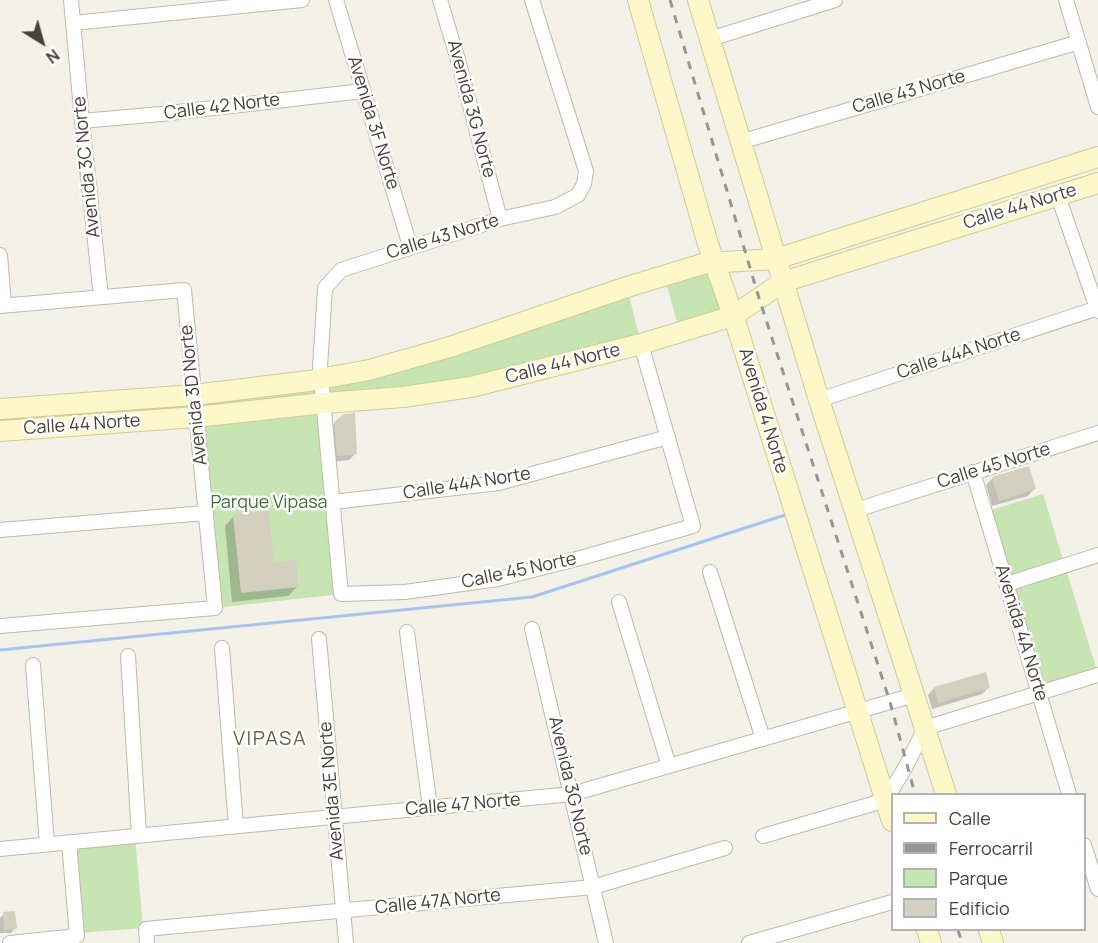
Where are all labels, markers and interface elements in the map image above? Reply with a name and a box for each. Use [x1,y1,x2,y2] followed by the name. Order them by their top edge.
[12,12,72,72] north arrow
[442,38,500,180] street label: Avenida 3G Norte
[42,44,64,69] text: N
[342,54,404,192] street label: Avenida 3F Norte
[850,66,968,118] street label: Calle 43 Norte
[163,89,281,125] street label: Calle 42 Norte
[69,95,105,239] street label: Avenida 3C Norte
[961,180,1079,234] street label: Calle 44 Norte
[384,210,502,264] street label: Calle 43 Norte
[176,324,212,466] street label: Avenida 3D Norte
[894,324,1024,384] street label: Calle 44A Norte
[504,339,622,389] street label: Calle 44 Norte
[734,346,792,476] street label: Avenida 4 Norte
[23,410,141,440] street label: Calle 44 Norte
[935,439,1053,493] street label: Calle 45 Norte
[402,463,532,505] street label: Calle 44A Norte
[210,492,328,514] park label: Parque Vipasa
[460,548,578,594] street label: Calle 45 Norte
[990,562,1052,704] street label: Avenida 4A Norte
[544,714,596,858] street label: Avenida 3G Norte
[315,721,349,861] street label: Avenida 3E Norte
[233,727,307,751] district label: VIPASA
[405,789,521,821] street label: Calle 47 Norte
[891,793,1086,931] legend
[949,806,991,830] text: Calle
[949,836,1033,860] text: Ferrocarril
[949,866,1008,890] text: Parque
[374,885,502,919] street label: Calle 47A Norte
[949,896,1010,920] text: Edificio

